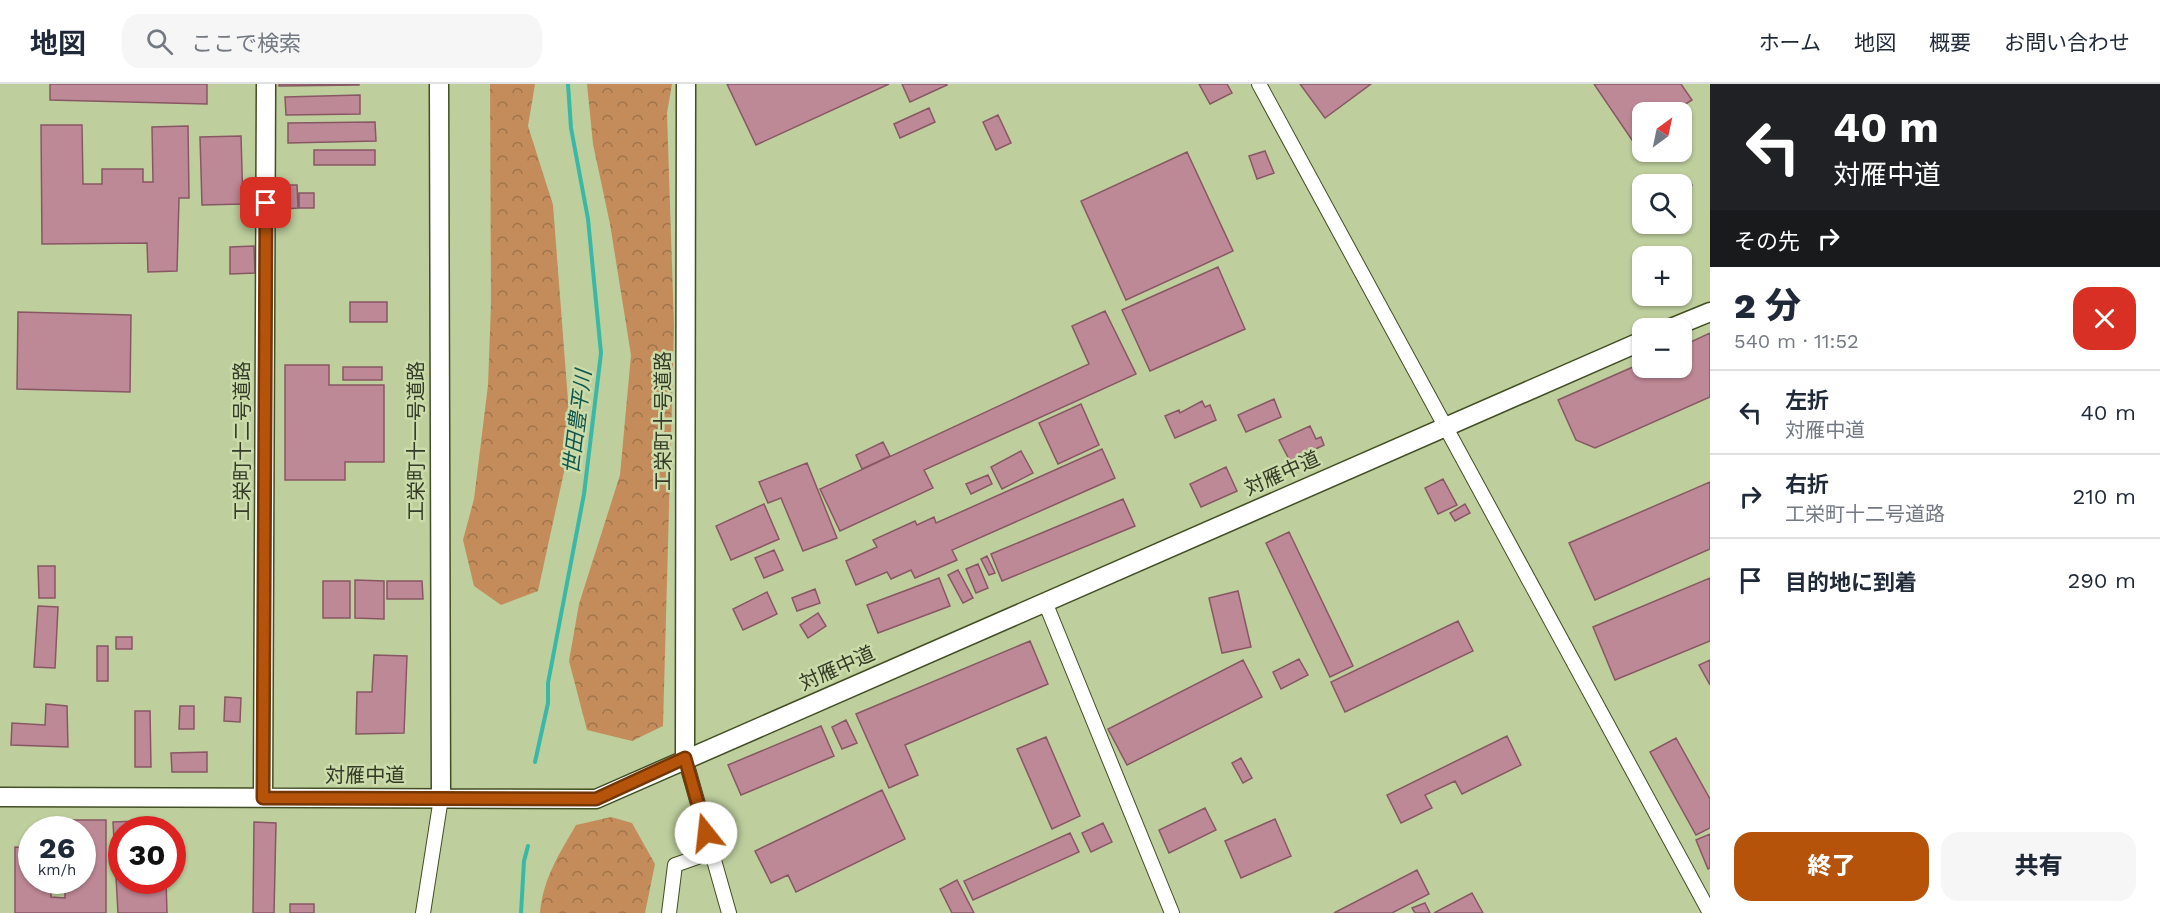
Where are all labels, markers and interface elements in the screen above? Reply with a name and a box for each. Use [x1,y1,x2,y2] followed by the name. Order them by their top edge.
[122,14,542,68] search box
[143,25,176,58] icon: search
[30,27,86,60] text: 地図
[1759,30,1821,55] text: ホーム
[1854,30,1896,55] text: 地図
[1929,30,1971,55] text: 概要
[2004,30,2130,55] text: お問い合わせ
[191,31,301,56] text: ここで検索
[1632,102,1692,162] north arrow
[1632,102,1692,378] map controls
[1833,103,1939,152] text: 40 m
[1734,108,1812,186] icon: left
[1833,159,1941,191] text: 対雁中道
[1632,174,1692,234] button: search
[240,177,291,228] pin
[249,186,282,219] icon: arrive
[1812,222,1845,255] icon: right
[1734,229,1800,254] text: その先
[1632,246,1692,306] button: +
[1734,285,1801,327] text: 2 分
[2073,287,2136,350] button: close
[1632,318,1692,378] button: −
[1734,329,1859,353] text: 540 m · 11:52
[651,351,675,491] street label: 工栄町十号道路
[230,361,254,521] street label: 工栄町十二号道路
[404,361,428,521] street label: 工栄町十一号道路
[558,366,596,476] water label: 世田豊平川
[1785,388,1829,413] text: 左折
[1734,396,1767,429] icon: left
[2080,400,2136,425] text: 40 m
[1785,418,1865,442] text: 対雁中道
[1241,446,1323,500] street label: 対雁中道
[1785,472,1829,497] text: 右折
[1734,480,1767,513] icon: right
[2072,484,2136,509] text: 210 m
[1785,502,1945,526] text: 工栄町十二号道路
[1734,564,1767,597] icon: arrive
[2067,568,2136,593] text: 290 m
[1785,570,1917,595] text: 目的地に到着
[796,641,878,695] street label: 対雁中道
[325,763,405,787] street label: 対雁中道
[674,801,738,865] position arrow
[108,816,186,894] speed limit sign: 30
[39,830,75,865] text: 26
[1734,832,1929,901] button: 終了
[1941,832,2136,901] button: 共有
[38,861,76,879] text: km/h

